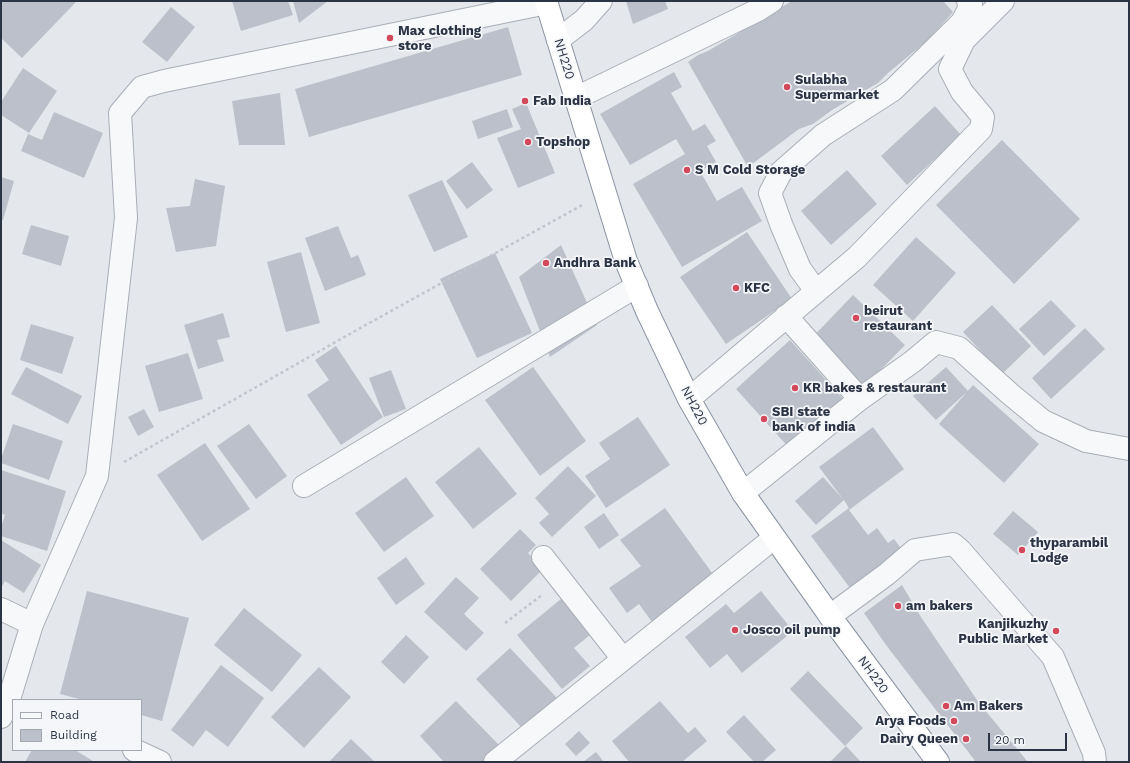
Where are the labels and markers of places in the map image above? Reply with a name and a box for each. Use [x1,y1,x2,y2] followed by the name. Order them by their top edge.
[398,23,481,54] place label: Max clothing store
[385,33,395,43] marker: Max clothing store
[795,72,879,103] place label: Sulabha Supermarket
[782,82,792,92] marker: Sulabha Supermarket
[533,93,591,109] place label: Fab India
[520,96,530,106] marker: Fab India
[536,134,590,150] place label: Topshop
[523,137,533,147] marker: Topshop
[695,162,805,178] place label: S M Cold Storage
[682,165,692,175] marker: S M Cold Storage
[554,255,636,271] place label: Andhra Bank
[541,258,551,268] marker: Andhra Bank
[744,280,770,296] place label: KFC
[731,283,741,293] marker: KFC
[864,303,932,334] place label: beirut restaurant
[851,313,861,323] marker: beirut restaurant
[803,380,946,396] place label: KR bakes & restaurant
[790,383,800,393] marker: KR bakes & restaurant
[772,404,856,435] place label: SBI state bank of india
[759,414,769,424] marker: SBI state bank of india
[1030,535,1108,566] place label: thyparambil Lodge
[1017,545,1027,555] marker: thyparambil Lodge
[906,598,973,614] place label: am bakers
[893,601,903,611] marker: am bakers
[958,616,1048,647] place label: Kanjikuzhy Public Market
[743,622,841,638] place label: Josco oil pump
[730,625,740,635] marker: Josco oil pump
[1051,626,1061,636] marker: Kanjikuzhy Public Market
[954,698,1023,714] place label: Am Bakers
[941,701,951,711] marker: Am Bakers
[875,713,946,729] place label: Arya Foods
[949,716,959,726] marker: Arya Foods
[880,731,958,747] place label: Dairy Queen
[961,734,971,744] marker: Dairy Queen

